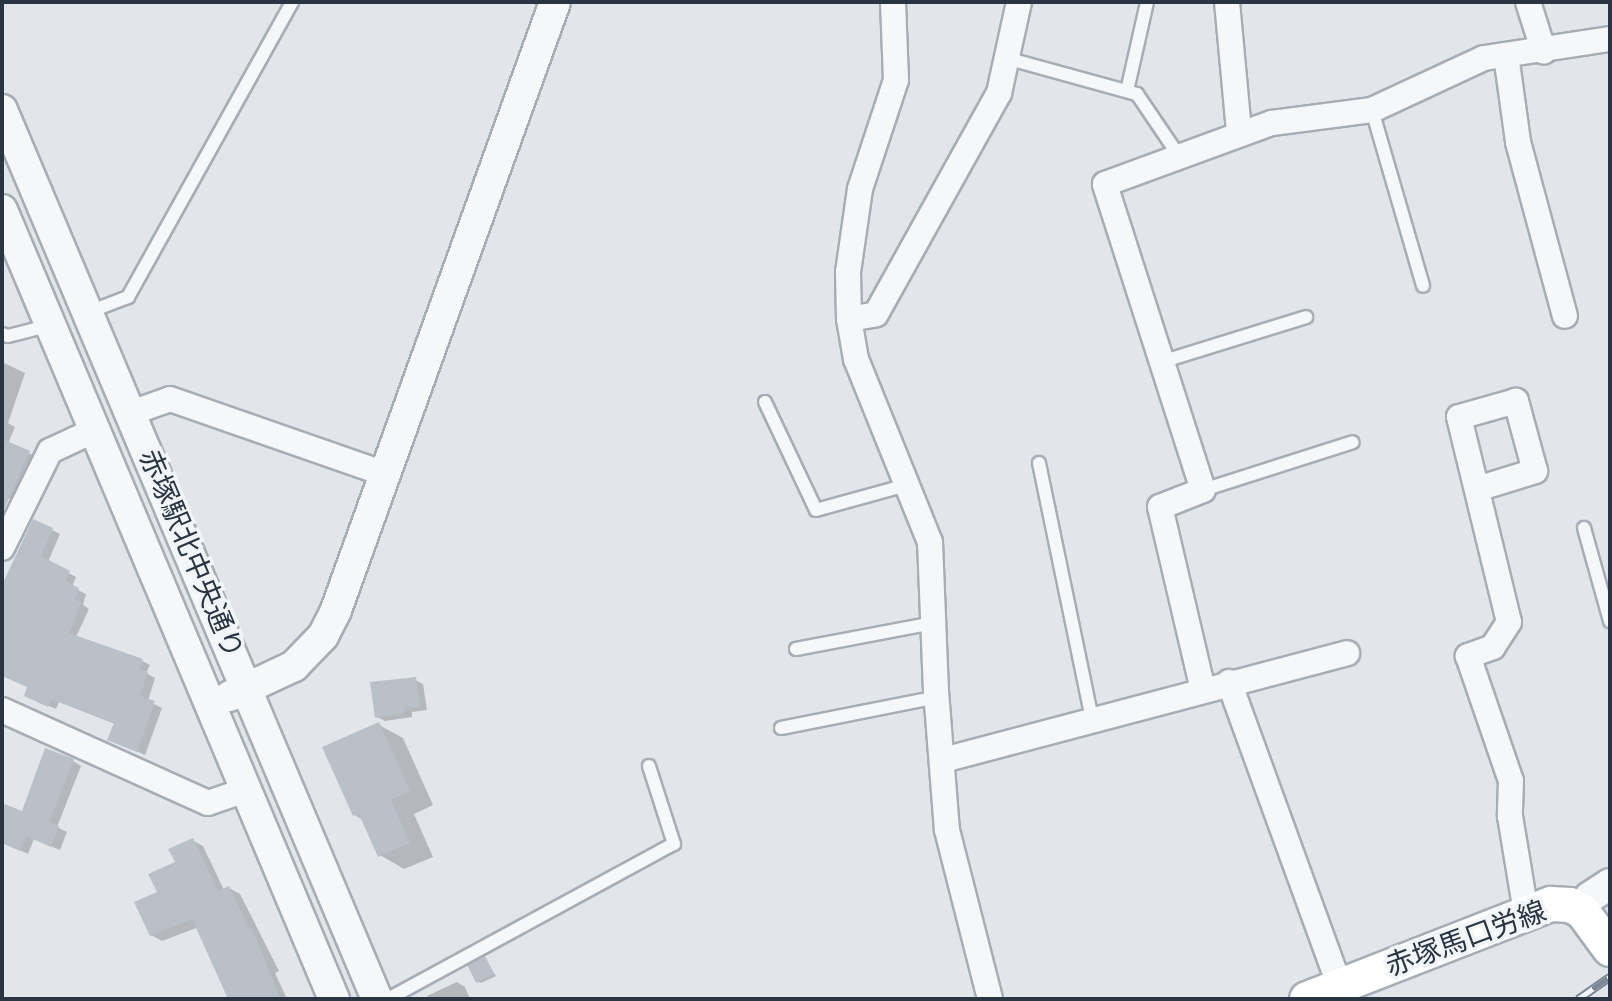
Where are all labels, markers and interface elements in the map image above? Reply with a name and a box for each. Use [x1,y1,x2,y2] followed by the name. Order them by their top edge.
[132,444,250,664] street label: 赤塚駅北中央通り
[1381,894,1551,984] street label: 赤塚馬口労線

